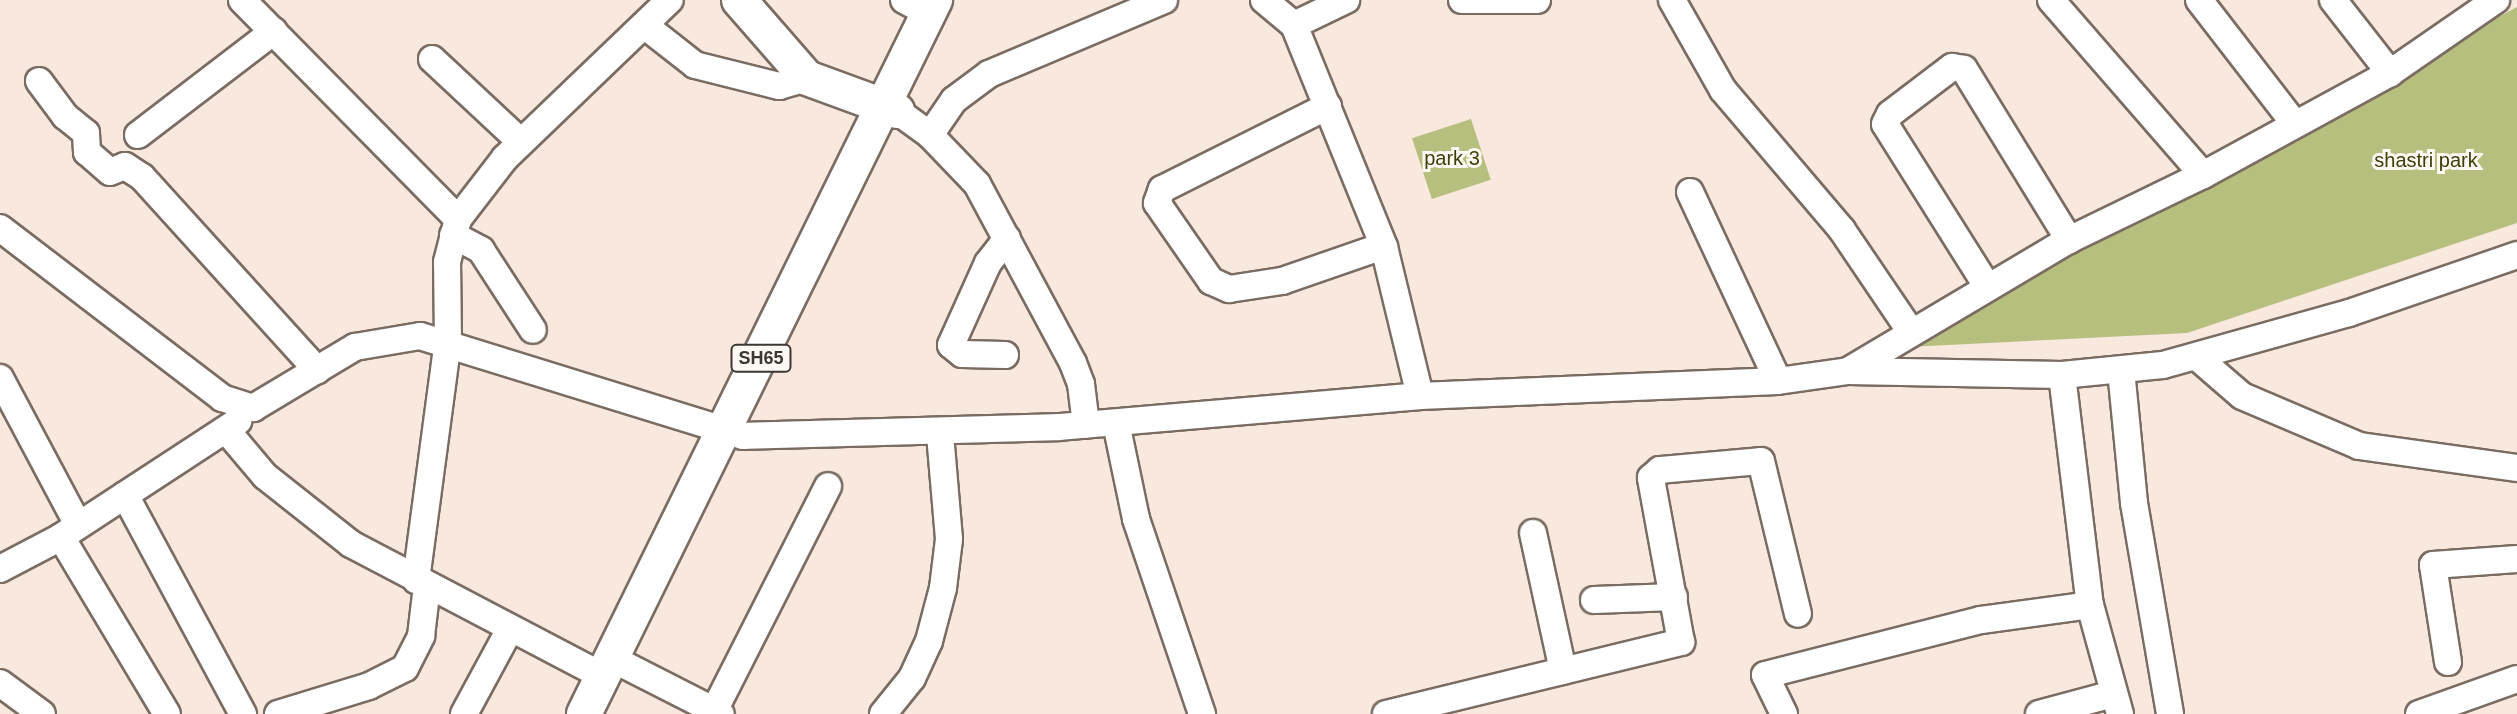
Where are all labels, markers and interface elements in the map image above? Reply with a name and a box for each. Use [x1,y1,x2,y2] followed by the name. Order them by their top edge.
[1424,146,1480,170] park label: park 3
[2374,148,2478,172] park label: shastri park
[729,344,793,372] road number: SH65

